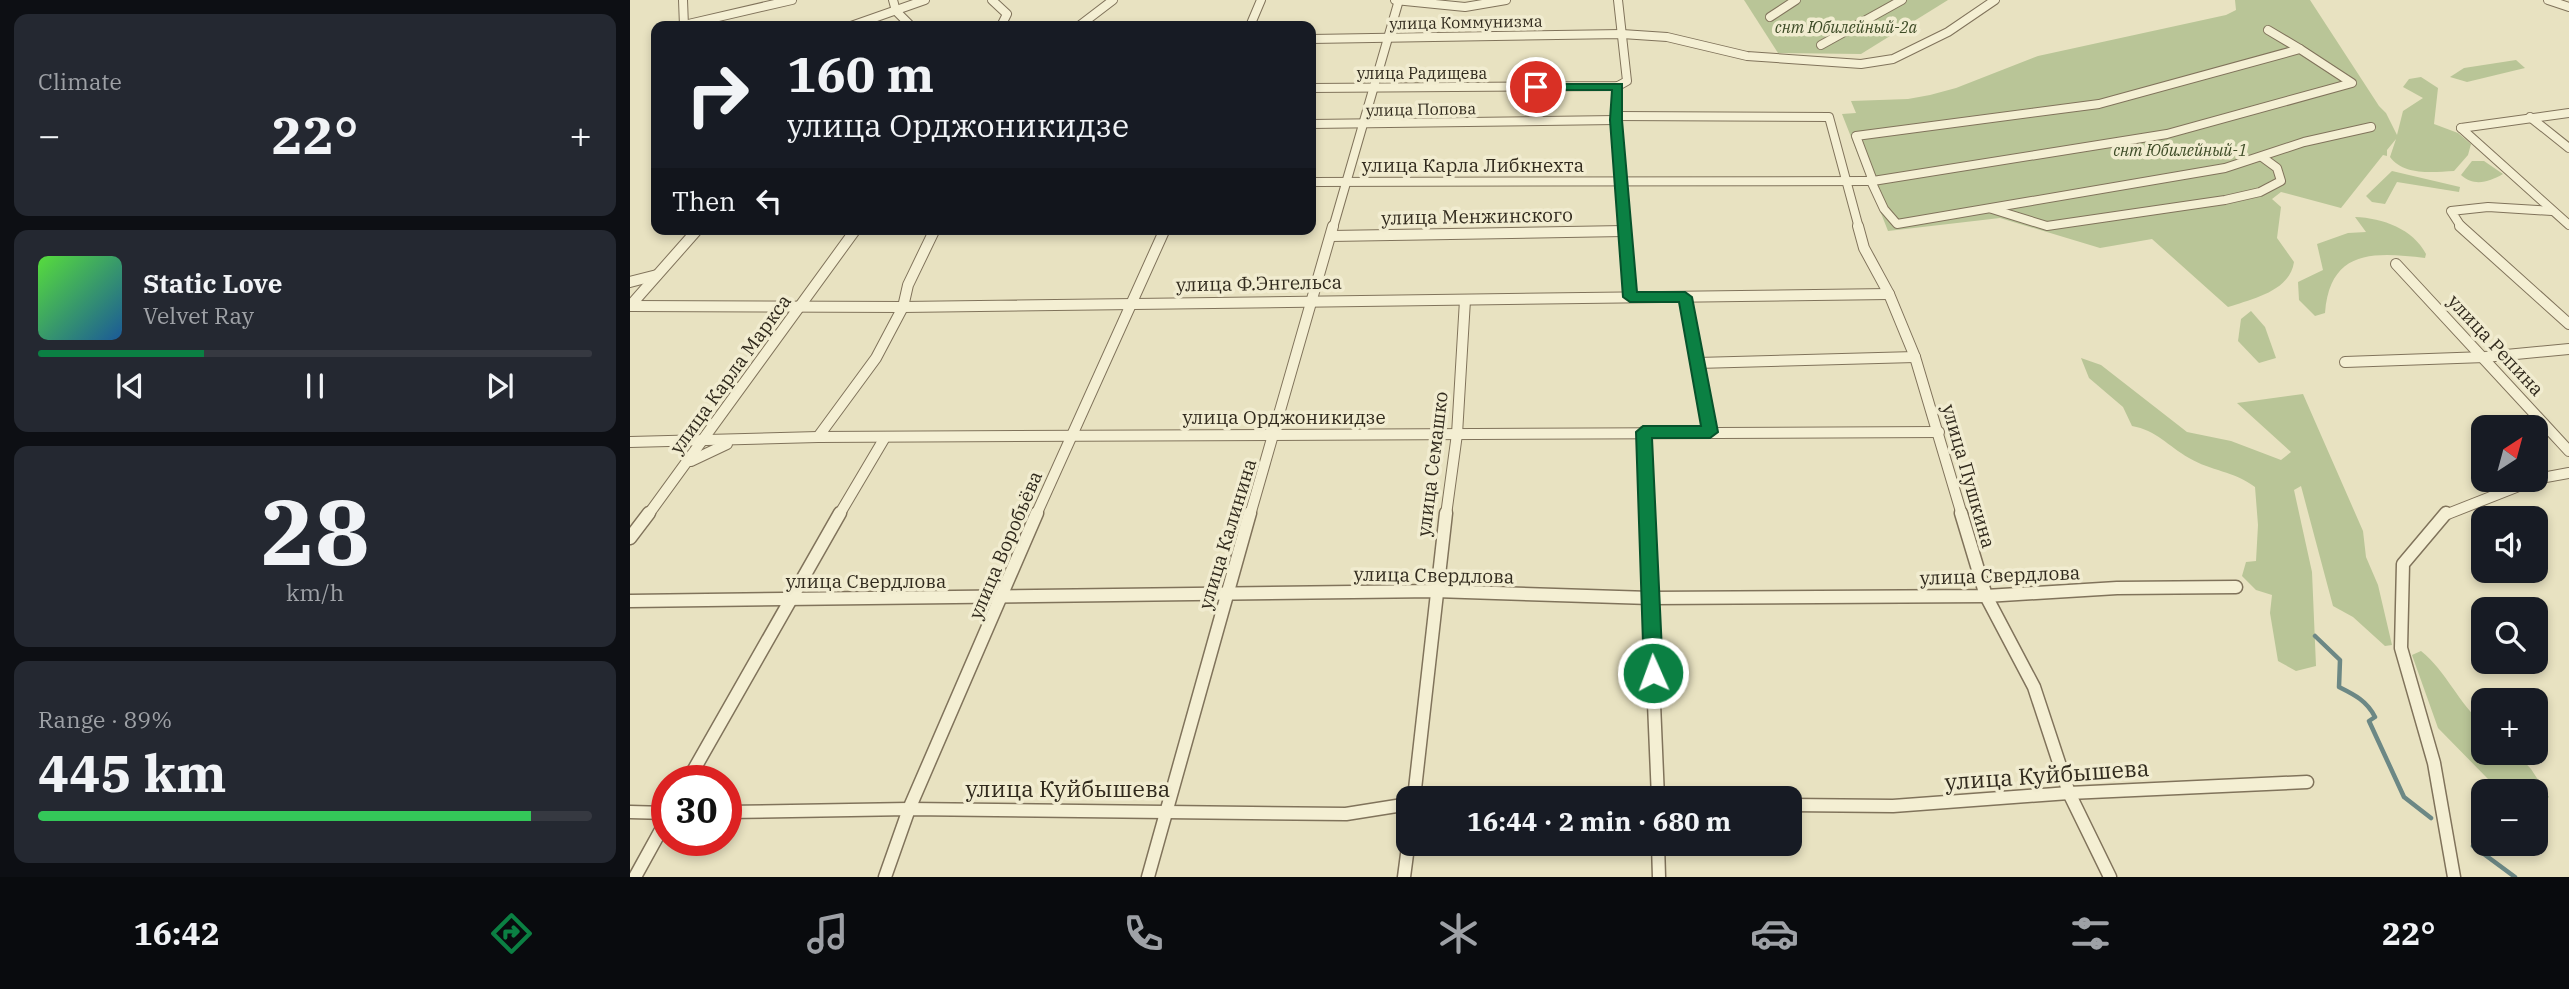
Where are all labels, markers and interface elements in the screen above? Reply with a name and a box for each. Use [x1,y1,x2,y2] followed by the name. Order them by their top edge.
[1389,11,1543,33] street label: улица Коммунизма
[1775,17,1917,37] park label: снт Юбилейный-2а
[787,42,934,105] text: 160 m
[672,49,763,140] icon: right
[1506,57,1566,117] pin
[1357,63,1487,83] street label: улица Радищева
[38,66,122,96] text: Climate
[1517,68,1555,106] icon: arrive
[1366,98,1476,120] street label: улица Попова
[272,101,358,168] text: 22°
[787,104,1129,146] text: улица Орджоникидзе
[38,110,61,159] text: −
[569,110,592,159] text: +
[2113,140,2247,160] park label: снт Юбилейный-1
[1362,153,1584,177] street label: улица Карла Либкнехта
[750,182,788,220] icon: left
[672,184,736,218] text: Then
[1381,202,1573,230] street label: улица Менжинского
[143,266,282,300] text: Static Love
[1176,270,1342,296] street label: улица Ф.Энгельса
[2443,289,2549,401] street label: улица Репина
[664,290,796,458] street label: улица Карла Маркса
[143,300,254,330] text: Velvet Ray
[111,367,149,405] icon: previous
[296,367,334,405] icon: pause
[481,367,519,405] icon: next
[1411,390,1453,538] street label: улица Семашко
[1937,401,2001,551] street label: улица Пушкина
[1182,405,1386,429] street label: улица Орджоникидзе
[2471,415,2548,492] north arrow
[2471,415,2548,856] map controls
[1193,456,1261,612] street label: улица Калинина
[963,467,1047,623] street label: улица Воробьёва
[260,472,370,590] text: 28
[2471,506,2548,583] button: sound
[1919,560,2081,590] street label: улица Свердлова
[1354,562,1514,588] street label: улица Свердлова
[786,569,946,593] street label: улица Свердлова
[286,577,344,607] text: km/h
[2471,597,2548,674] button: search
[1616,636,1690,710] position arrow
[2471,688,2548,765] button: +
[38,704,172,734] text: Range · 89%
[38,739,227,806] text: 445 km
[1944,752,2150,796] street label: улица Куйбышева
[651,765,742,856] speed limit sign: 30
[966,773,1170,803] street label: улица Куйбышева
[2471,779,2548,856] button: −
[1467,804,1731,838] text: 16:44 · 2 min · 680 m
[487,909,536,958] icon: directions
[803,909,852,958] icon: music
[1119,909,1168,958] icon: phone
[1434,909,1483,958] icon: climate
[1750,909,1799,958] icon: car
[2066,909,2115,958] icon: filters
[133,912,220,954] text: 16:42
[2382,912,2436,954] text: 22°

